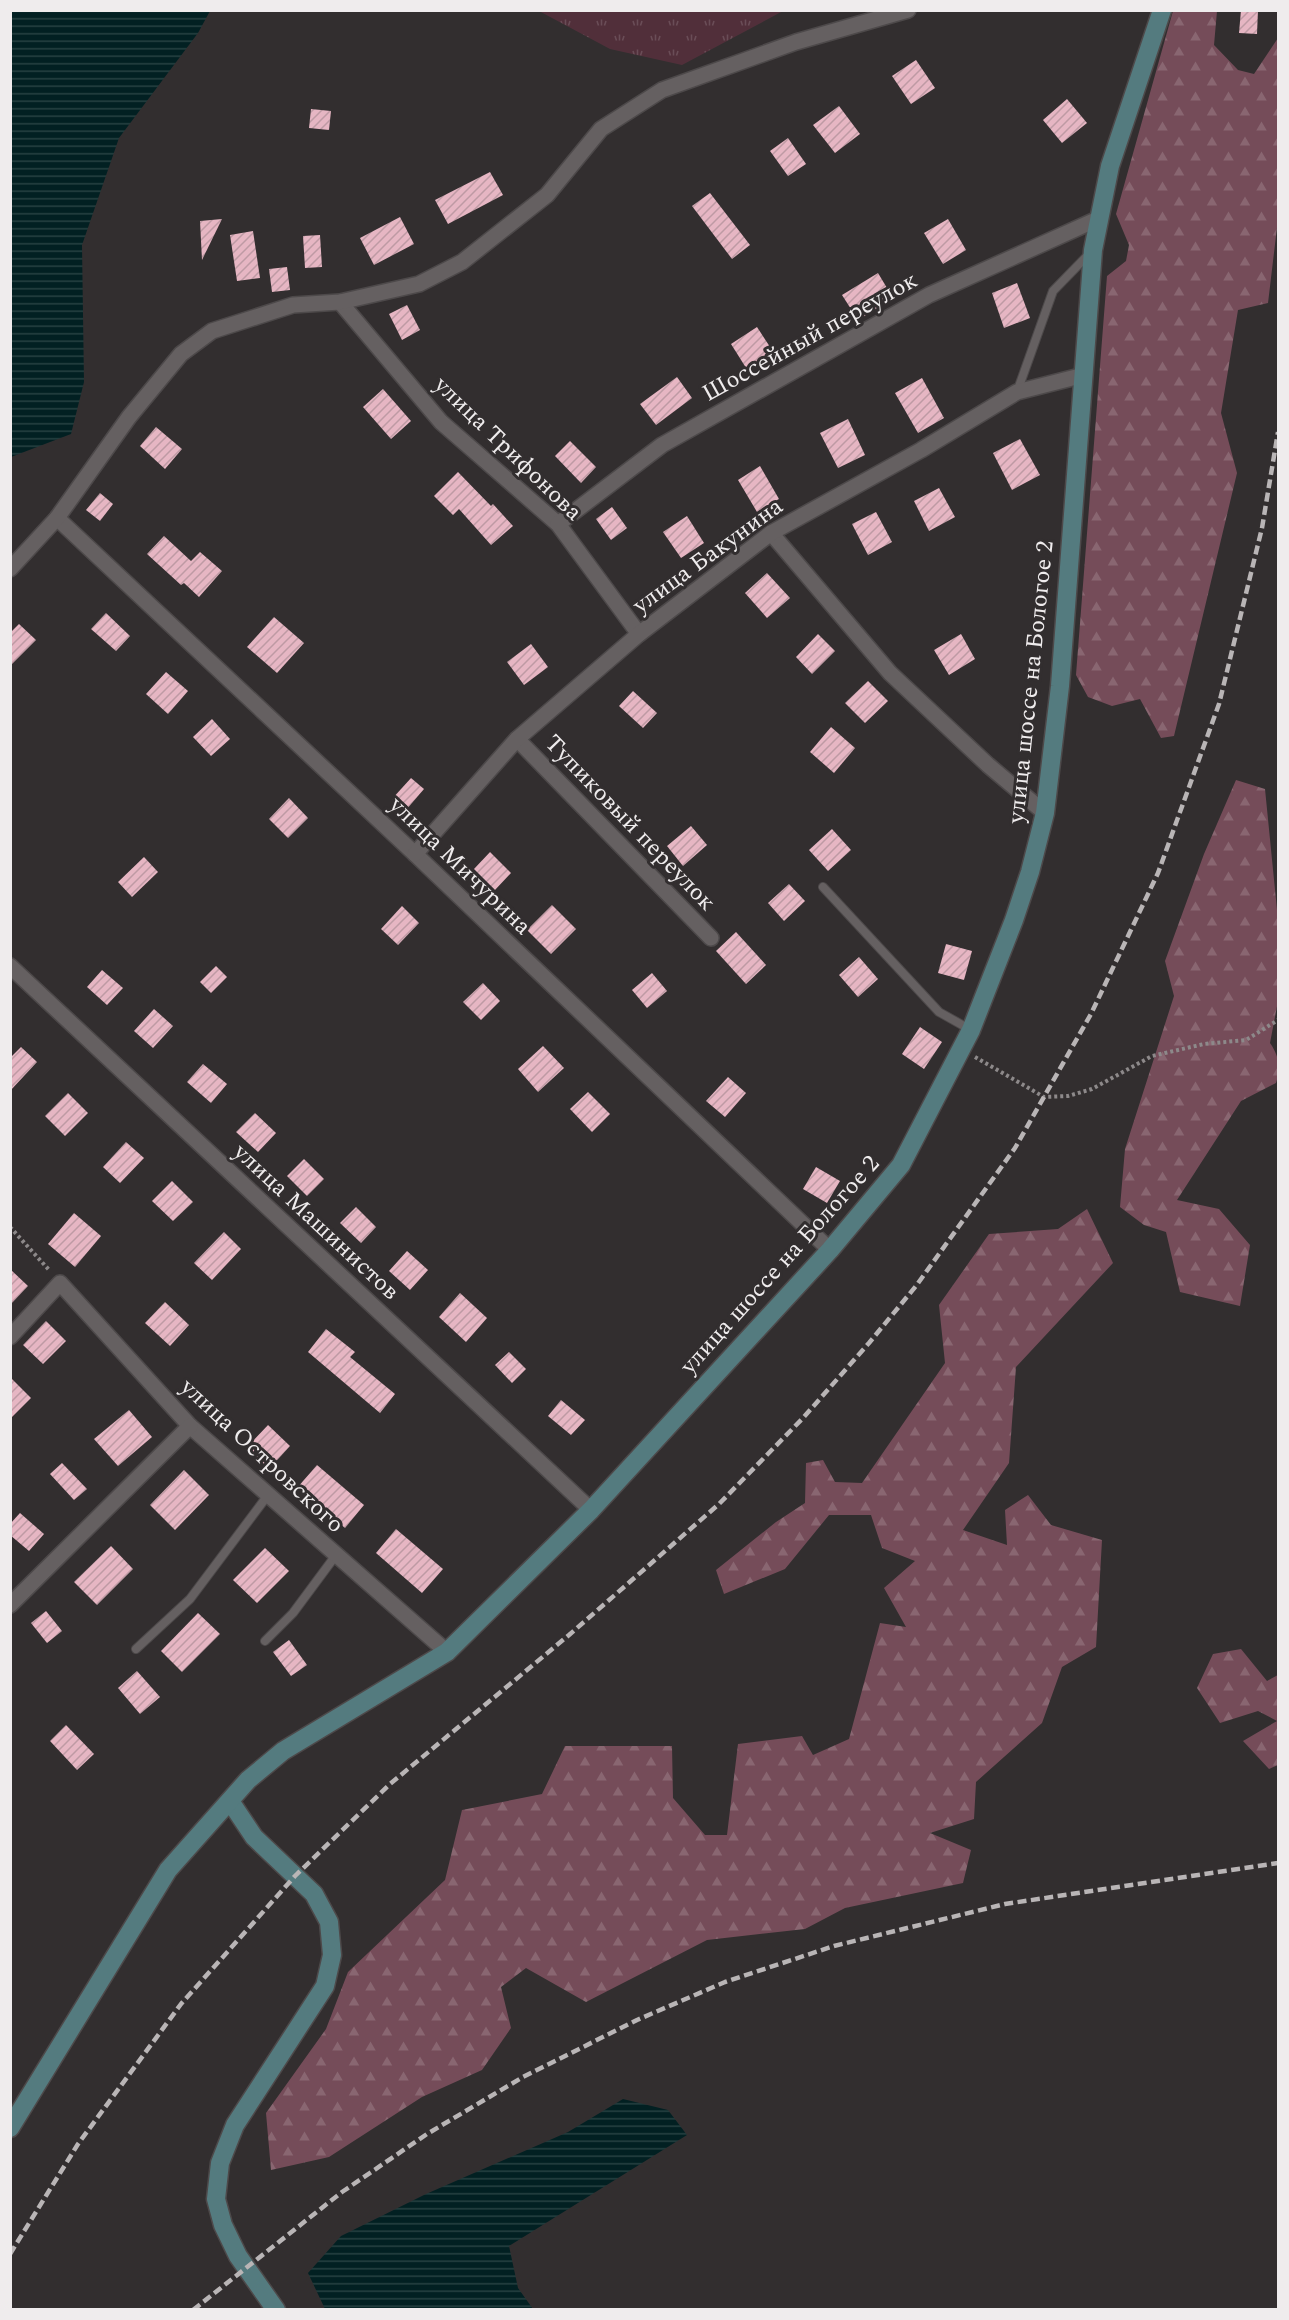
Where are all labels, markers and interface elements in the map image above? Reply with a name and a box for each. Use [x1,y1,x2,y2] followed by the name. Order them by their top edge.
[696,263,924,411] street label: Шоссейный переулок
[425,368,591,530] street label: улица Трифонова
[625,489,791,624] street label: улица Бакунина
[998,539,1064,826] street label: улица шоссе на Бологое 2
[536,726,724,920] street label: Тупиковый переулок
[380,788,540,944] street label: улица Мичурина
[224,1134,407,1309] street label: улица Машинистов
[671,1147,888,1383] street label: улица шоссе на Бологое 2
[171,1369,352,1542] street label: улица Островского

